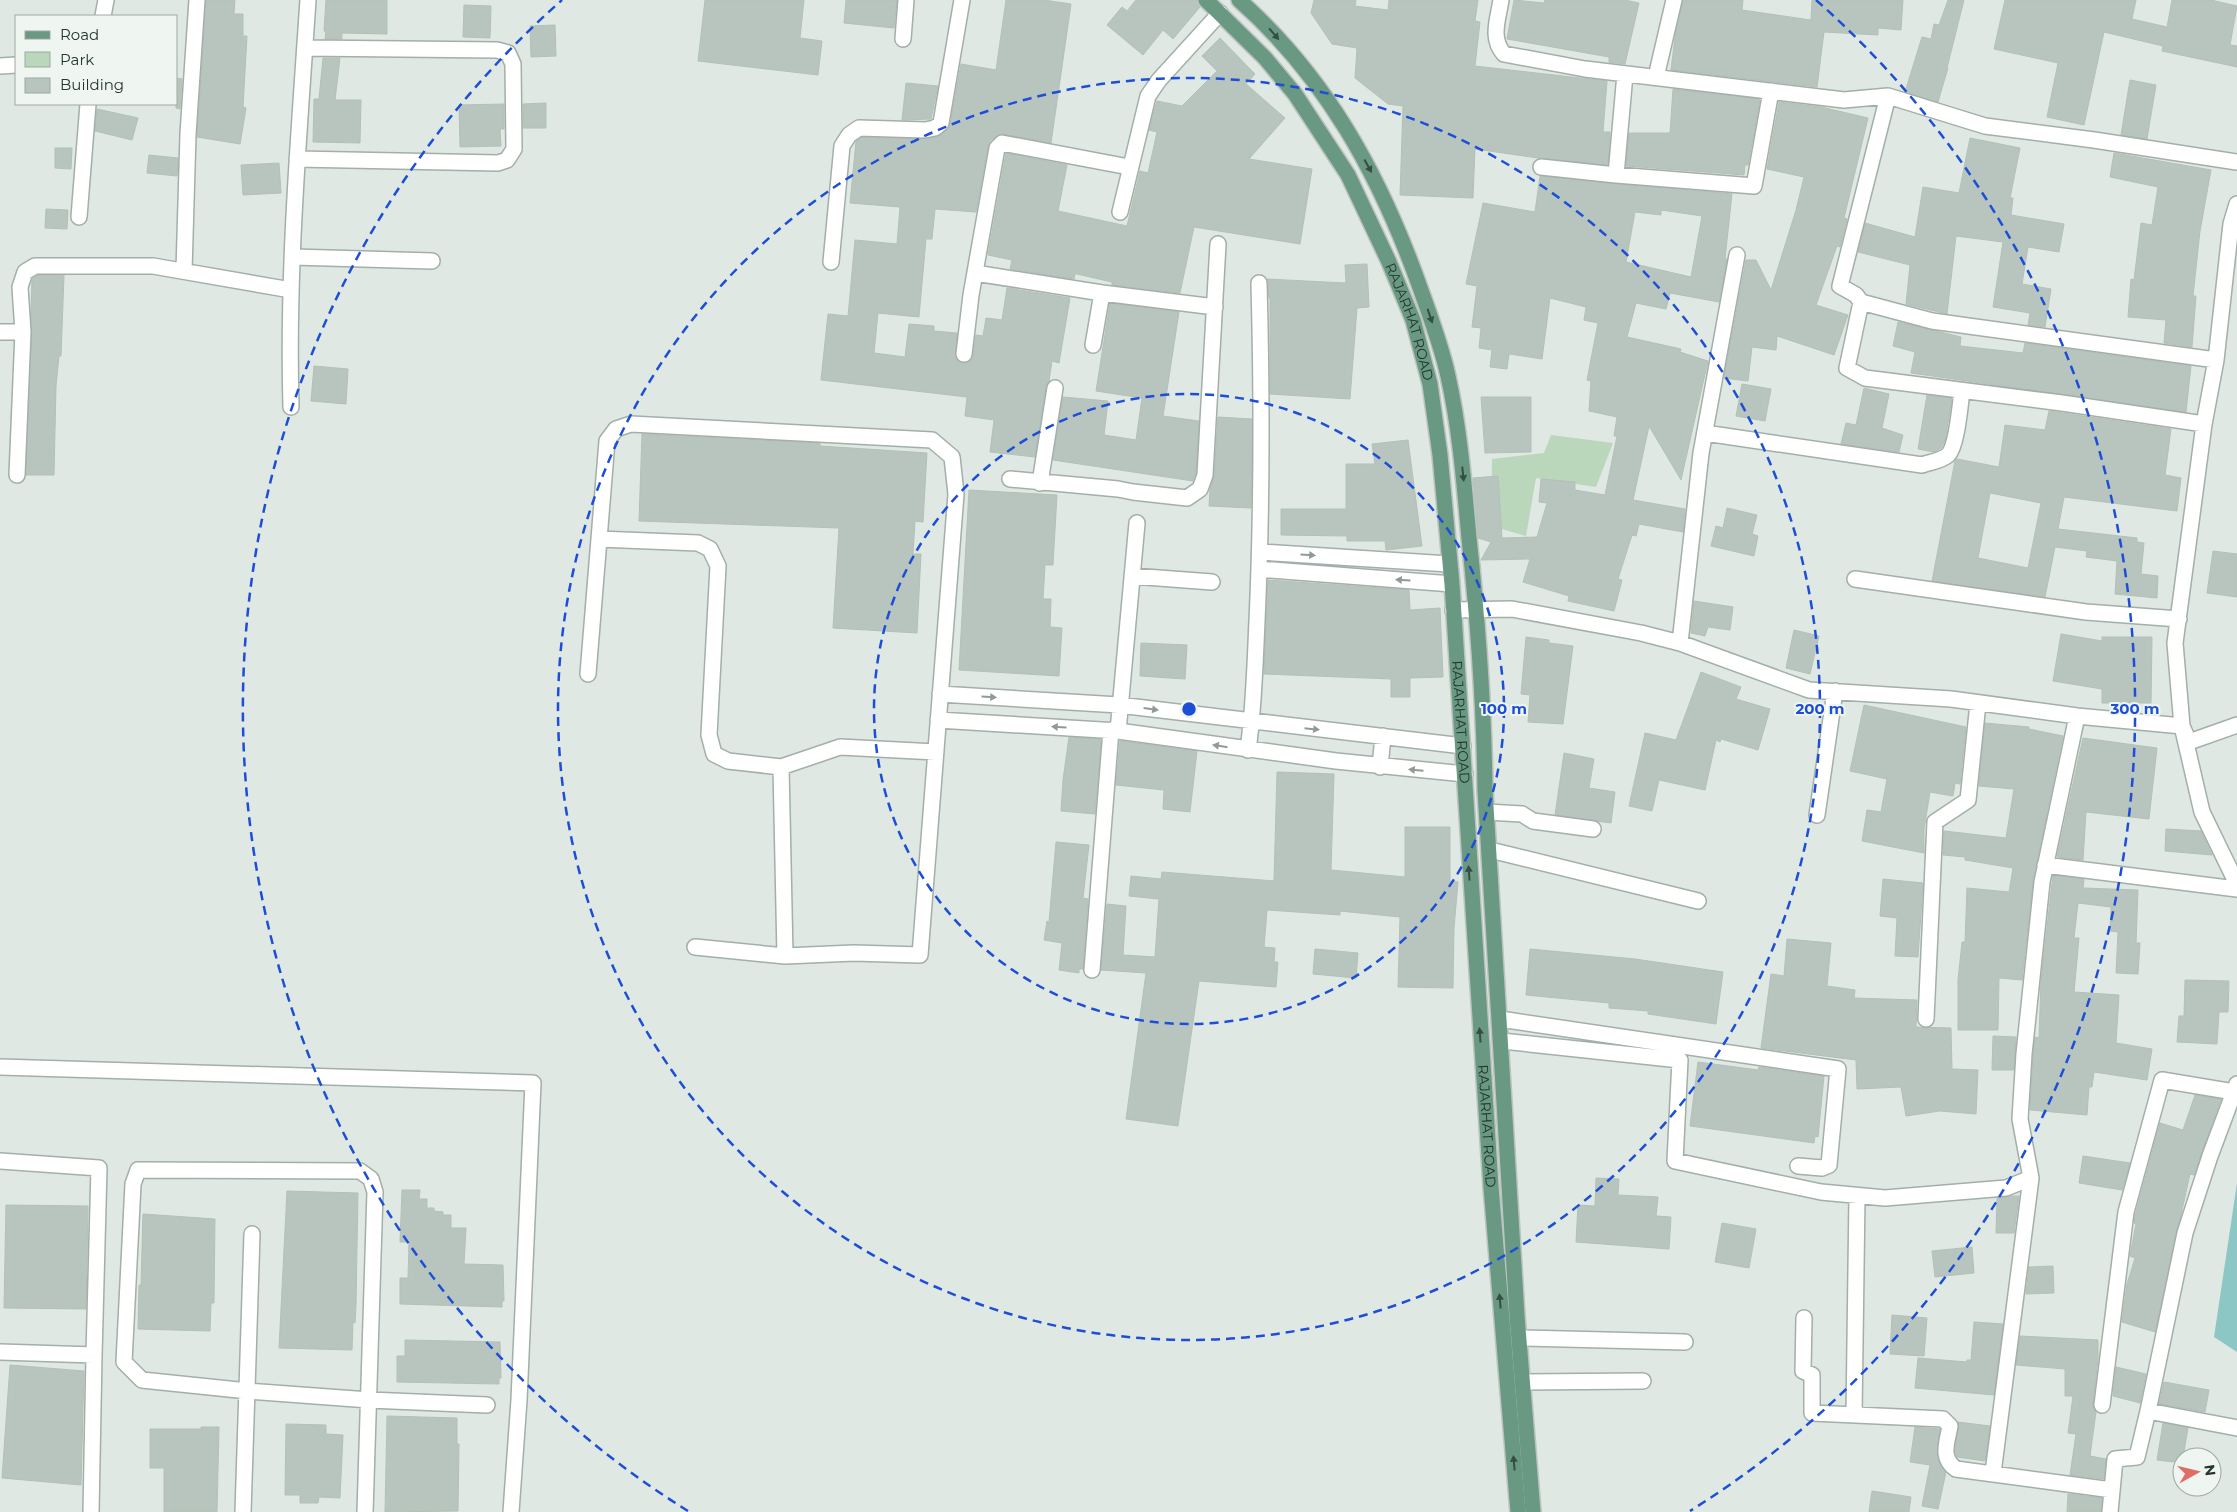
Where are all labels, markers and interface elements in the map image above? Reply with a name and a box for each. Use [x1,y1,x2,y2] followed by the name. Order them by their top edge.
[15,15,178,105] legend
[60,25,99,44] text: Road
[1268,27,1280,39] one-way arrow
[60,50,94,69] text: Park
[60,75,124,94] text: Building
[1364,159,1373,172] one-way arrow
[1381,260,1438,383] street label: RAJARHAT ROAD
[1427,308,1434,323] one-way arrow
[1459,467,1467,483] one-way arrow
[1301,551,1317,559] one-way arrow
[1395,576,1411,584] one-way arrow
[1448,660,1474,784] street label: RAJARHAT ROAD
[981,693,997,701] one-way arrow
[1481,699,1527,718] text: 100 m
[1795,699,1845,718] text: 200 m
[2109,699,2160,718] text: 300 m
[1180,700,1198,718] centre of rings
[1143,705,1159,713] one-way arrow
[1051,723,1067,731] one-way arrow
[1304,725,1320,733] one-way arrow
[1212,742,1228,750] one-way arrow
[1408,766,1424,774] one-way arrow
[1465,864,1473,880] one-way arrow
[1476,1026,1484,1042] one-way arrow
[1474,1064,1500,1188] street label: RAJARHAT ROAD
[1496,1293,1504,1309] one-way arrow
[2172,1447,2222,1497] north arrow
[1510,1455,1518,1471] one-way arrow
[2200,1463,2220,1477] text: N

